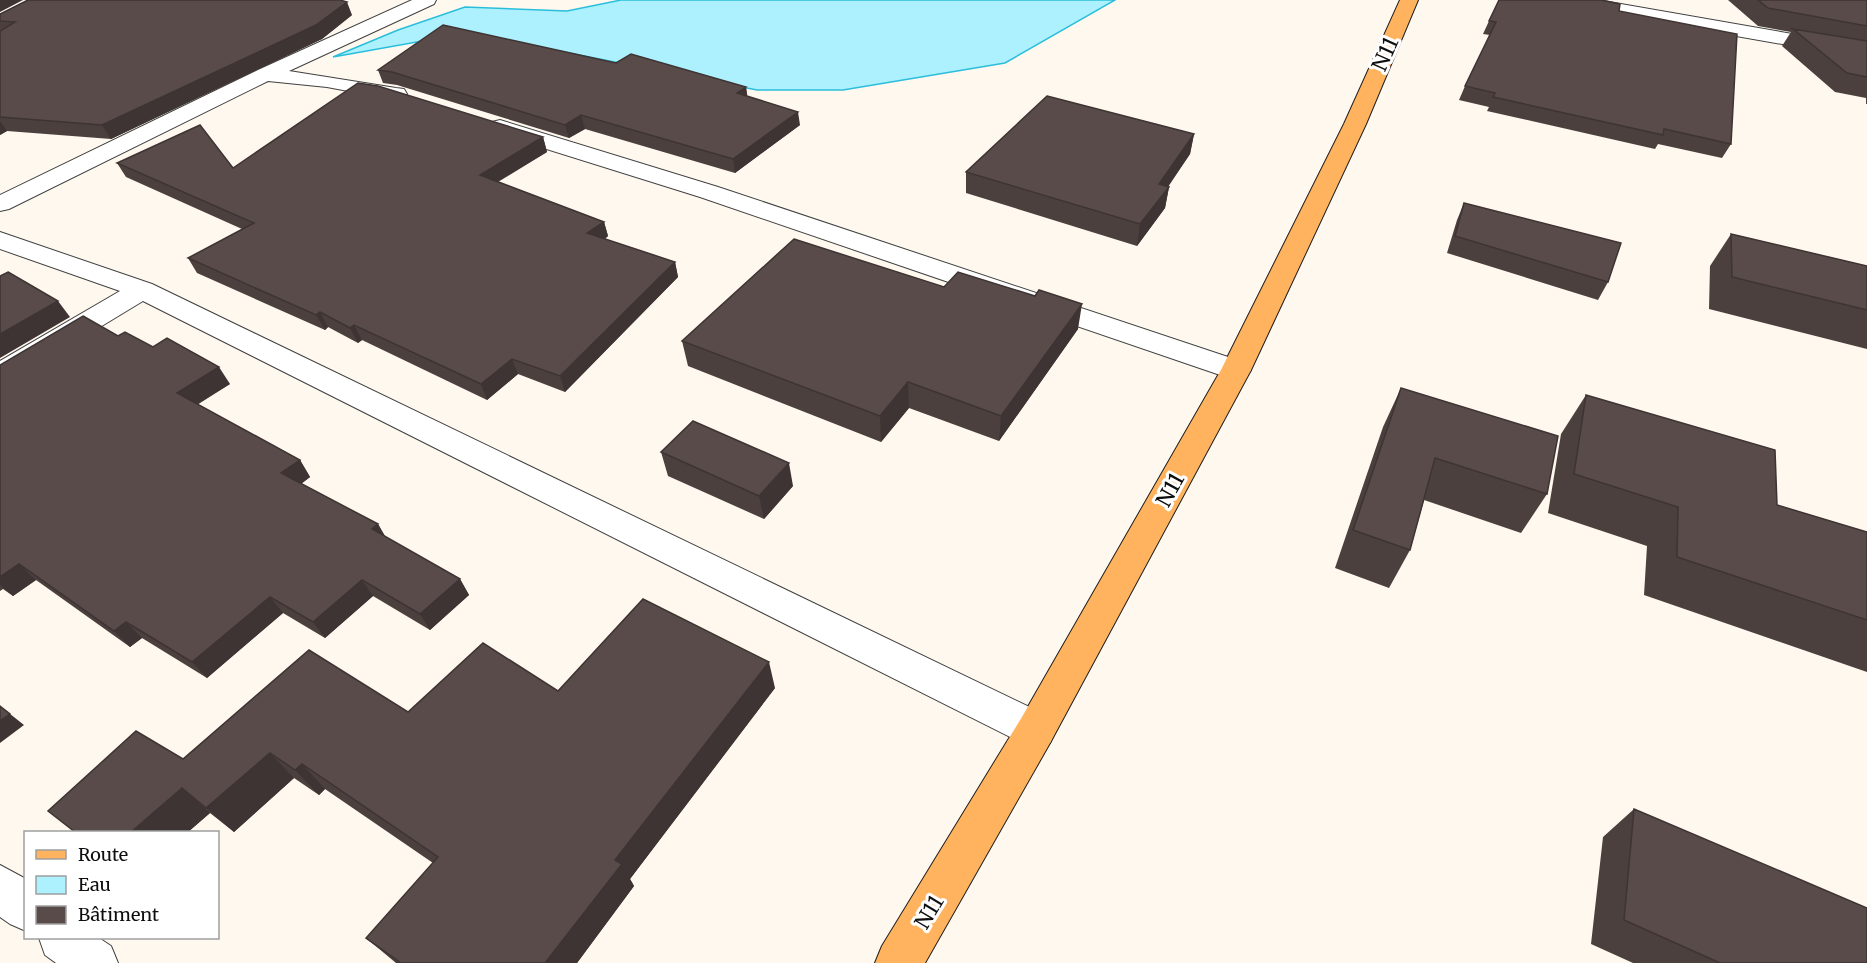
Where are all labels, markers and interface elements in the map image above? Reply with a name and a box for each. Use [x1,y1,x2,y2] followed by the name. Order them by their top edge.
[1366,33,1404,75] street label: N11
[1150,468,1190,512] street label: N11
[24,831,219,939] legend
[78,843,128,866] text: Route
[78,873,111,896] text: Eau
[909,890,949,934] street label: N11
[78,903,159,926] text: Bâtiment

